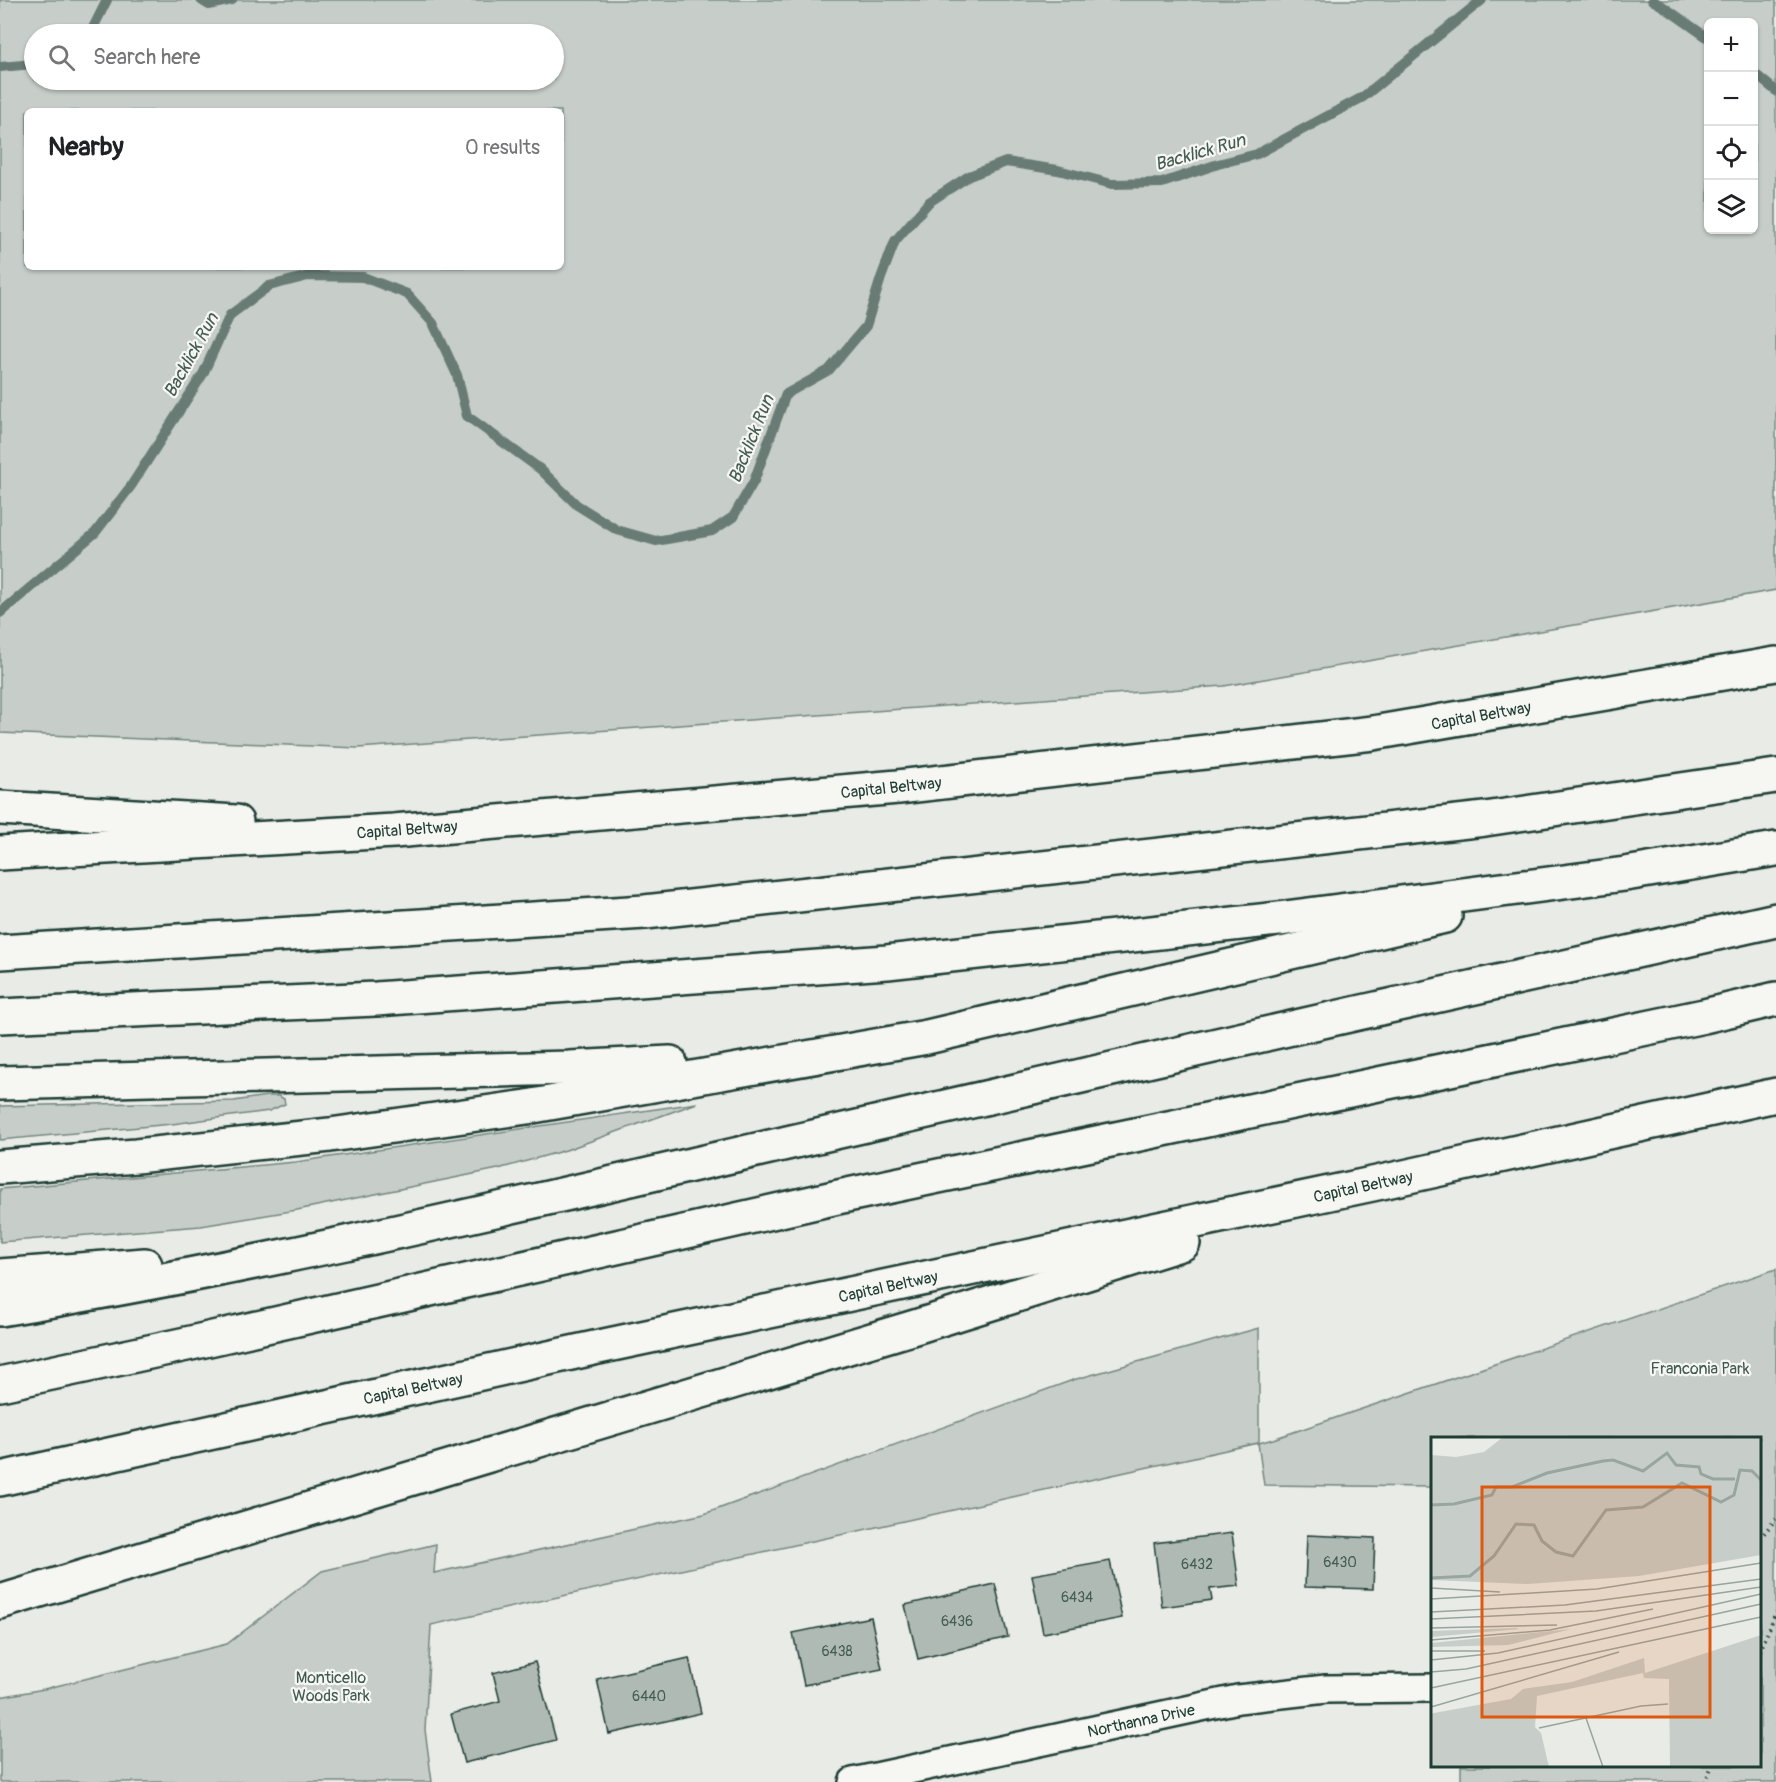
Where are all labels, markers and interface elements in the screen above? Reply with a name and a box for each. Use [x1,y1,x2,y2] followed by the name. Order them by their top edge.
[1704,18,1758,234] map controls
[1704,18,1758,72] button: +
[24,24,564,90] search box
[45,41,78,74] icon: search
[93,43,200,71] text: Search here
[1704,72,1758,126] button: −
[1704,126,1758,180] button: locate
[1152,128,1249,176] water label: Backlick Run
[48,131,124,163] text: Nearby
[465,135,540,160] text: 0 results
[1704,180,1758,234] button: layers
[159,308,224,401] water label: Backlick Run
[723,391,780,487] water label: Backlick Run
[1430,697,1533,735] street label: Capital Beltway
[840,773,943,803] street label: Capital Beltway
[356,816,458,844] street label: Capital Beltway
[1312,1167,1415,1207] street label: Capital Beltway
[837,1267,940,1307] street label: Capital Beltway
[1651,1359,1750,1379] park label: Franconia Park
[362,1369,465,1409] street label: Capital Beltway
[1431,1437,1761,1767] inset map
[1323,1554,1357,1571] house number: 6430
[1181,1556,1213,1573] house number: 6432
[1061,1589,1093,1606] house number: 6434
[941,1613,973,1630] house number: 6436
[821,1643,853,1660] house number: 6438
[292,1668,370,1706] park label: Monticello Woods Park
[632,1688,666,1705] house number: 6440
[1086,1700,1197,1742] street label: Northanna Drive

